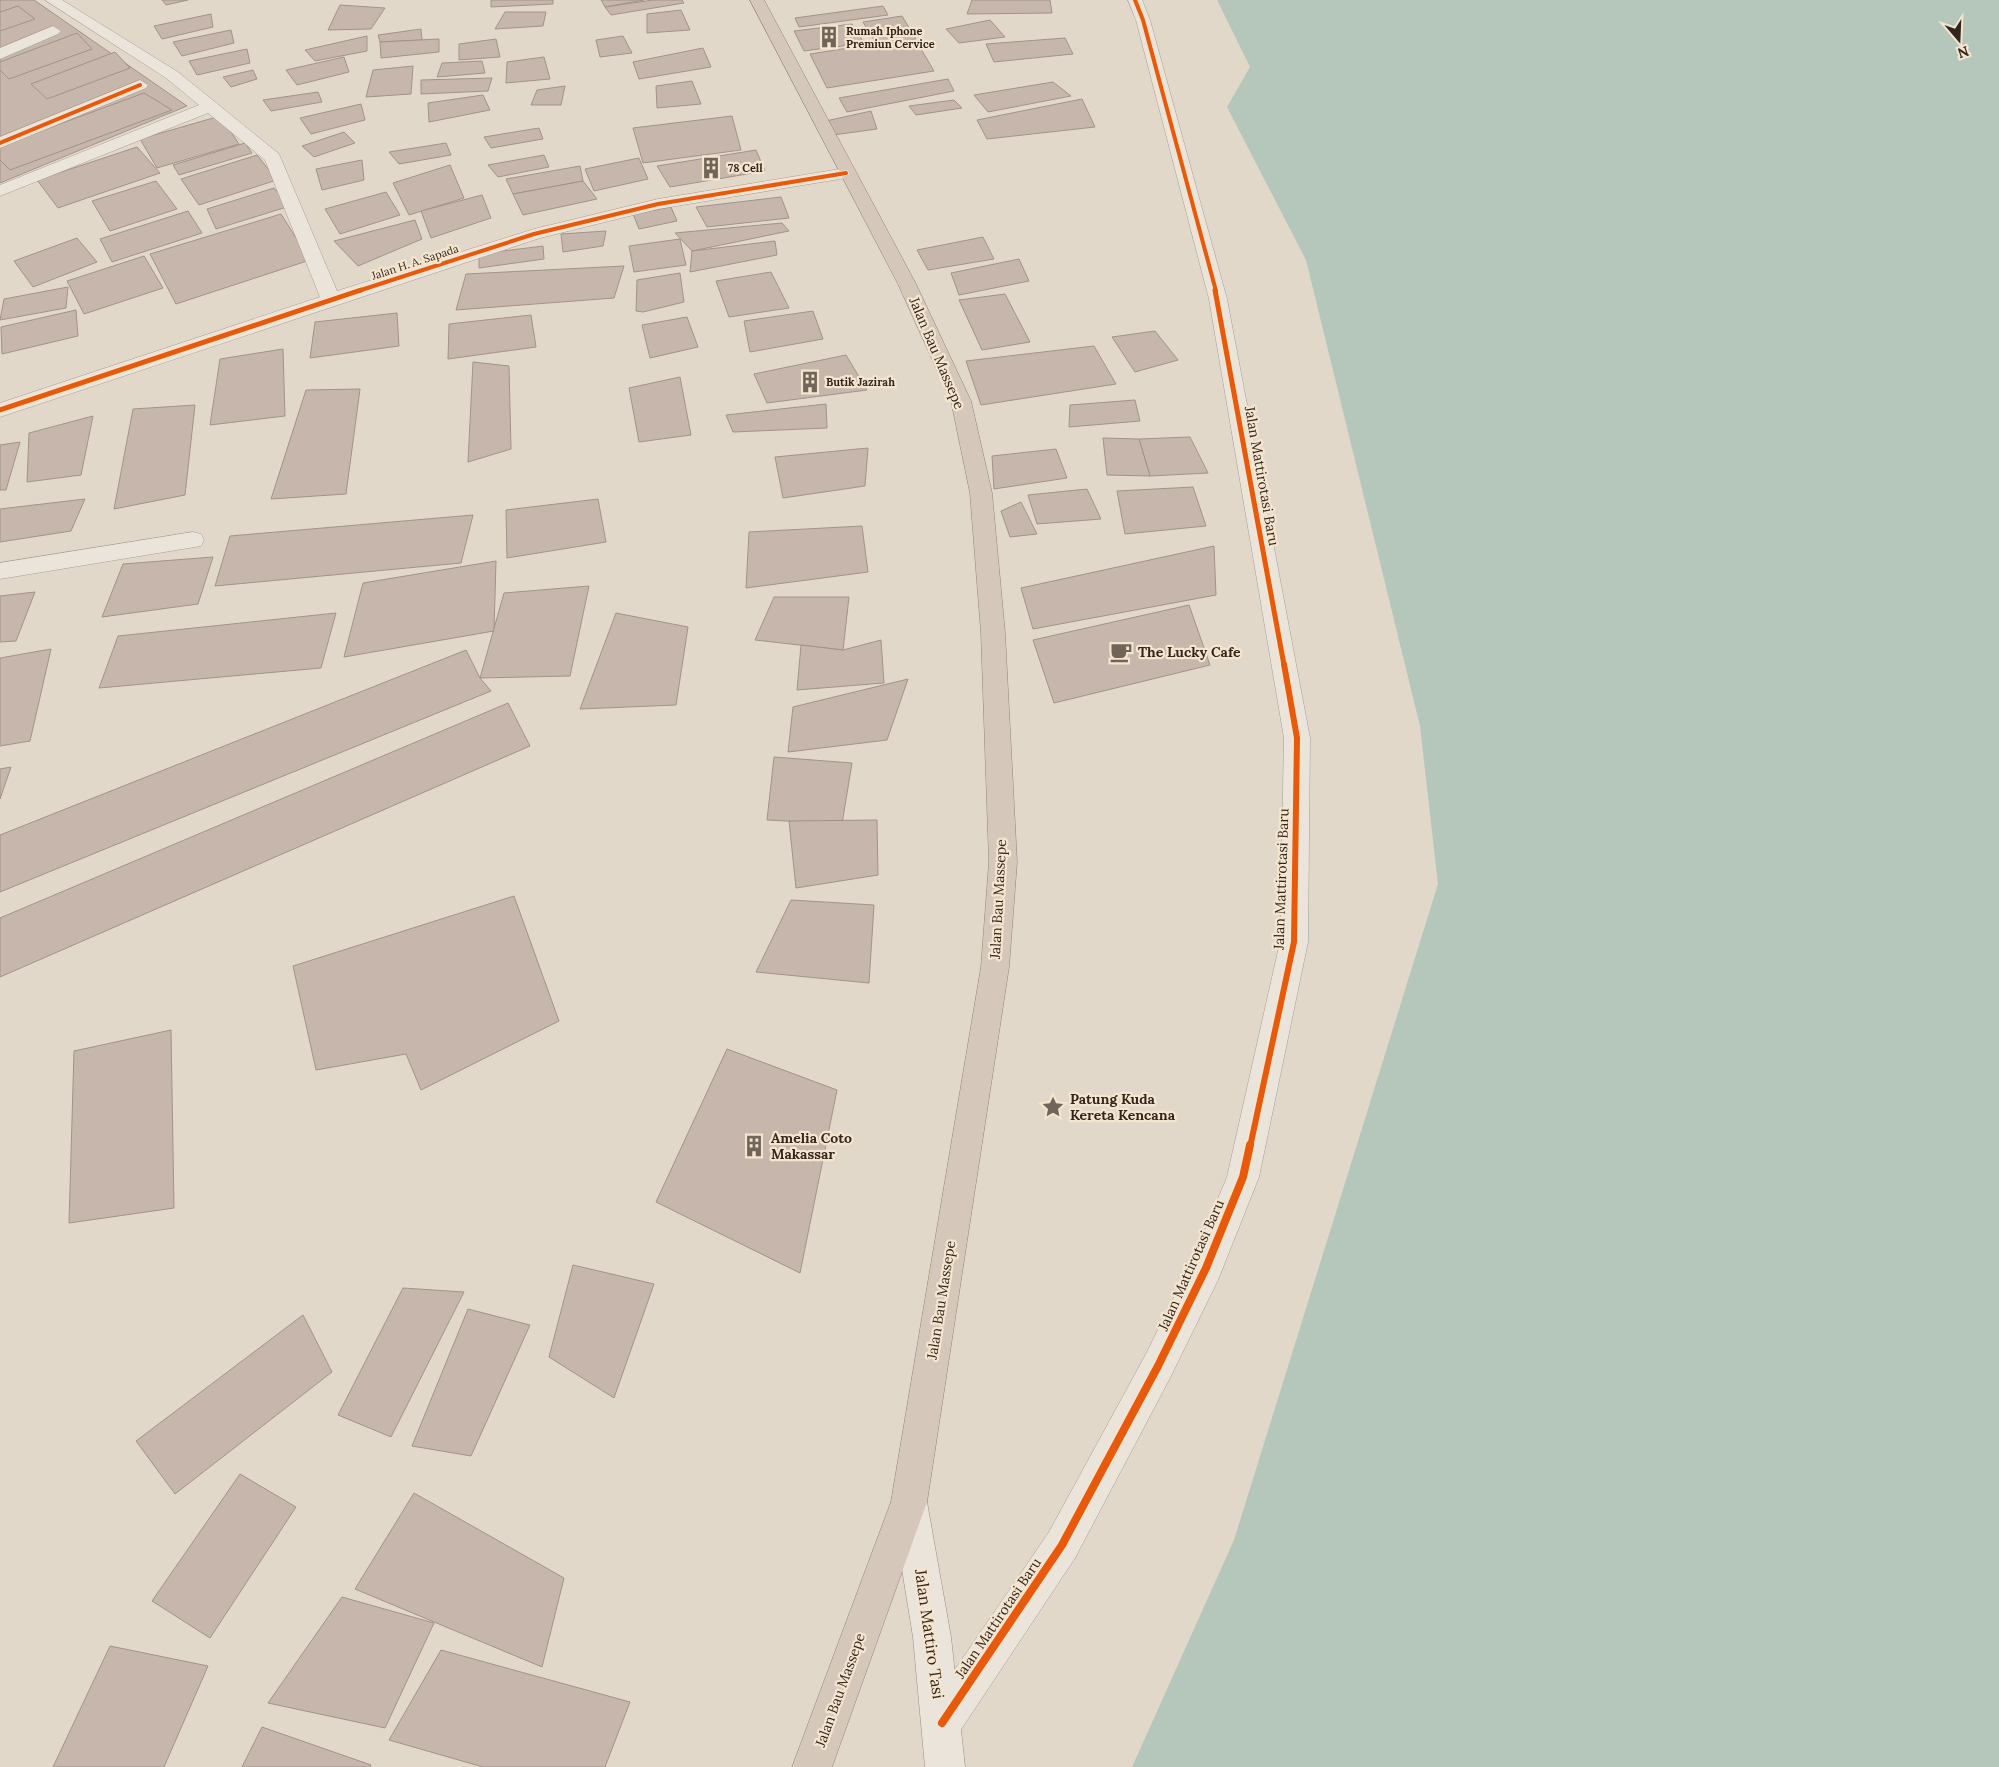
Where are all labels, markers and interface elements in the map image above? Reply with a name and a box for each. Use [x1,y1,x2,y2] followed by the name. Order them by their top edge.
[1934,15,1984,65] north arrow
[816,24,842,50] building icon: Rumah Iphone Premiun Cervice
[846,24,935,51] place label: Rumah Iphone Premiun Cervice
[1955,42,1971,63] text: N
[698,155,724,181] building icon: 78 Cell
[728,161,763,175] place label: 78 Cell
[369,241,461,283] street label: Jalan H. A. Sapada
[905,293,969,412] street label: Jalan Bau Massepe
[797,369,823,395] building icon: Butik Jazirah
[826,375,895,389] place label: Butik Jazirah
[1241,404,1283,547] street label: Jalan Mattirotasi Baru
[1108,639,1134,665] cafe icon: The Lucky Cafe
[1138,643,1241,661] place label: The Lucky Cafe
[1269,808,1292,951] street label: Jalan Mattirotasi Baru
[986,838,1010,960] street label: Jalan Bau Massepe
[1070,1090,1176,1124] place label: Patung Kuda Kereta Kencana
[1040,1094,1066,1120] place icon: Patung Kuda Kereta Kencana
[771,1129,852,1163] place label: Amelia Coto Makassar
[741,1133,767,1159] building icon: Amelia Coto Makassar
[1154,1197,1228,1334] street label: Jalan Mattirotasi Baru
[923,1239,959,1362] street label: Jalan Bau Massepe
[950,1554,1045,1683] street label: Jalan Mattirotasi Baru
[911,1567,949,1700] street label: Jalan Mattiro Tasi
[811,1630,869,1750] street label: Jalan Bau Massepe

